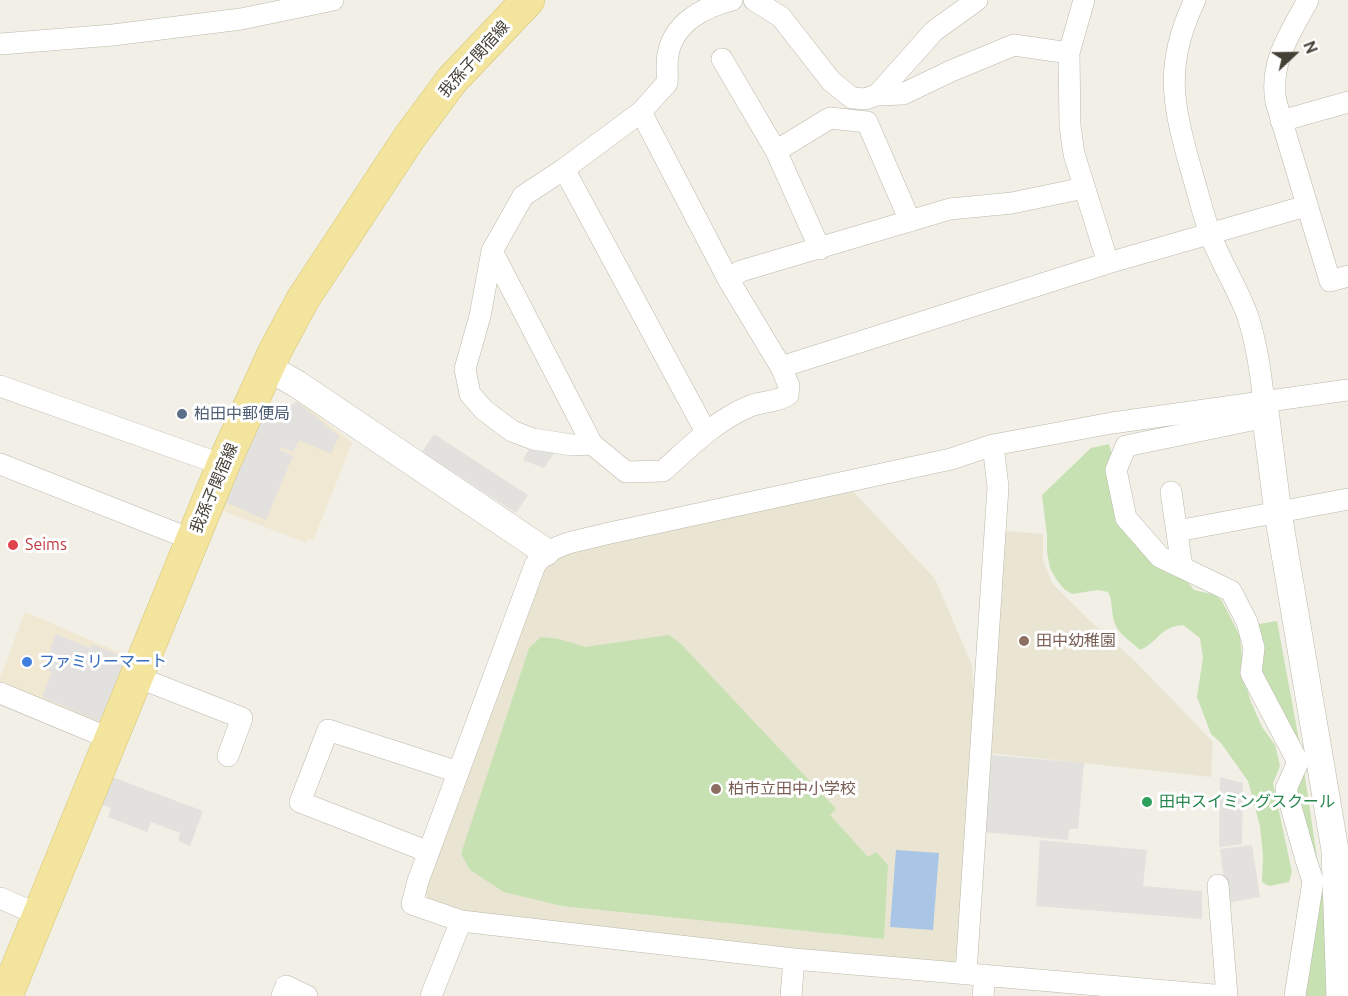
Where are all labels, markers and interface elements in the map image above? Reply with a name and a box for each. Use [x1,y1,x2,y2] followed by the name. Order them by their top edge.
[435,17,513,101] street label: 我孫子関宿線
[1264,24,1324,84] north arrow
[1300,38,1321,56] text: N
[194,404,290,424] place label: 柏田中郵便局
[175,407,189,421] marker: 柏田中郵便局
[186,440,242,536] street label: 我孫子関宿線
[25,535,67,555] place label: Seims
[6,538,20,552] marker: Seims
[1036,631,1116,651] place label: 田中幼稚園
[1017,634,1031,648] marker: 田中幼稚園
[39,652,167,672] place label: ファミリーマート
[20,655,34,669] marker: ファミリーマート
[728,779,856,799] place label: 柏市立田中小学校
[709,782,723,796] marker: 柏市立田中小学校
[1159,792,1335,812] place label: 田中スイミングスクール
[1140,795,1154,809] marker: 田中スイミングスクール

